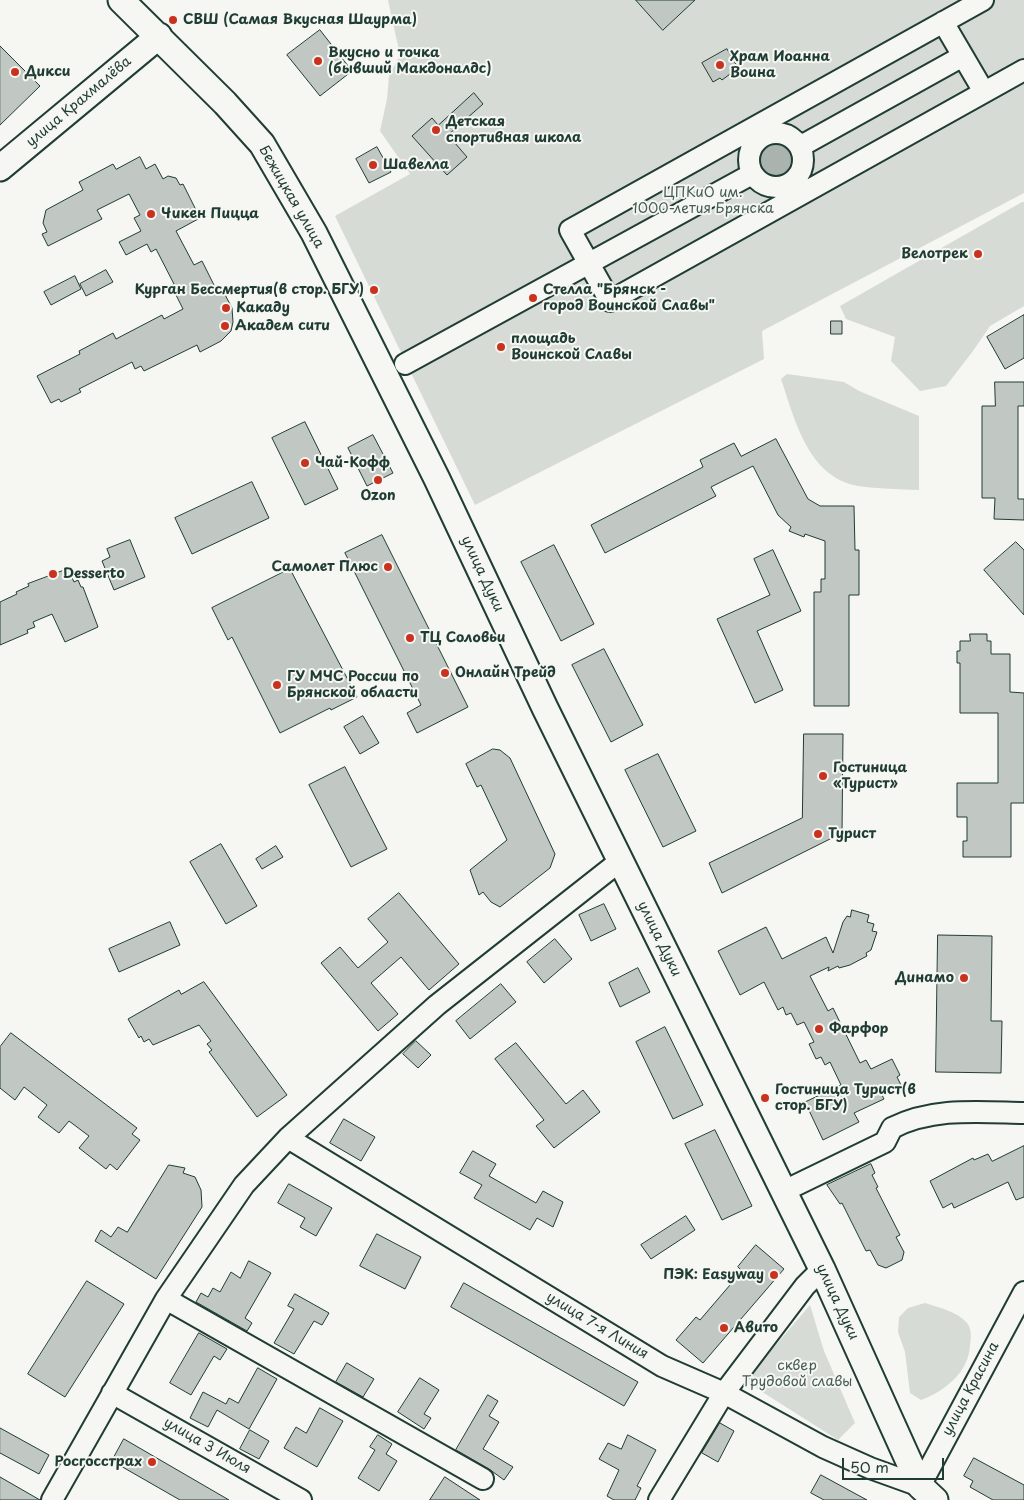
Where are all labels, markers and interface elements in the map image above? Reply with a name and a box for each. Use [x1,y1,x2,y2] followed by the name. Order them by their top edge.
[183,12,417,28] place label: СВШ (Самая Вкусная Шаурма)
[167,14,179,26] marker: СВШ (Самая Вкусная Шаурма)
[328,45,491,78] place label: Вкусно и точка (бывший Макдоналдс)
[730,49,830,82] place label: Храм Иоанна Воина
[23,53,135,151] street label: улица Крахмалёва
[312,55,324,67] marker: Вкусно и точка (бывший Макдоналдс)
[714,59,726,71] marker: Храм Иоанна Воина
[25,64,70,80] place label: Дикси
[9,66,21,78] marker: Дикси
[446,114,581,146] place label: Детская спортивная школа
[430,124,442,136] marker: Детская спортивная школа
[255,143,327,251] street label: Бежицкая улица
[383,157,449,173] place label: Шавелла
[367,159,379,171] marker: Шавелла
[632,185,774,218] park label: ЦПКиО им. 1000-летия Брянска
[161,206,259,222] place label: Чикен Пицца
[145,208,157,220] marker: Чикен Пицца
[901,246,968,262] place label: Велотрек
[972,248,984,260] marker: Велотрек
[135,282,364,298] place label: Курган Бессмертия(в стор. БГУ)
[543,282,715,314] place label: Стелла "Брянск - город Воинской Славы"
[368,284,380,296] marker: Курган Бессмертия(в стор. БГУ)
[527,292,539,304] marker: Стелла "Брянск - город Воинской Славы"
[236,300,290,316] place label: Какаду
[220,302,232,314] marker: Какаду
[235,318,330,334] place label: Академ сити
[219,320,231,332] marker: Академ сити
[511,331,632,364] place label: площадь Воинской Славы
[495,341,507,353] marker: площадь Воинской Славы
[315,455,390,471] place label: Чай-Кофф
[299,457,311,469] marker: Чай-Кофф
[372,474,384,486] marker: Ozon
[360,488,396,504] place label: Ozon
[457,533,507,615] street label: улица Дуки
[272,559,378,575] place label: Самолет Плюс
[382,561,394,573] marker: Самолет Плюс
[63,566,125,582] place label: Desserto
[47,568,59,580] marker: Desserto
[420,630,506,646] place label: ТЦ Соловьи
[404,632,416,644] marker: ТЦ Соловьи
[455,665,556,681] place label: Онлайн Трейд
[439,667,451,679] marker: Онлайн Трейд
[287,669,419,702] place label: ГУ МЧС России по Брянской области
[271,679,283,691] marker: ГУ МЧС России по Брянской области
[833,760,907,792] place label: Гостиница «Турист»
[817,770,829,782] marker: Гостиница «Турист»
[828,826,876,842] place label: Турист
[812,828,824,840] marker: Турист
[634,899,684,979] street label: улица Дуки
[895,970,954,986] place label: Динамо
[958,972,970,984] marker: Динамо
[829,1021,888,1037] place label: Фарфор
[813,1023,825,1035] marker: Фарфор
[775,1082,916,1114] place label: Гостиница Турист(в стор. БГУ)
[759,1092,771,1104] marker: Гостиница Турист(в стор. БГУ)
[812,1261,862,1343] street label: улица Дуки
[663,1267,764,1283] place label: ПЭК: Easyway
[768,1269,780,1281] marker: ПЭК: Easyway
[543,1289,651,1363] street label: улица 7-я Линия
[734,1320,778,1336] place label: Авито
[718,1322,730,1334] marker: Авито
[939,1339,1003,1439] street label: улица Красина
[742,1358,852,1390] park label: сквер Трудовой славы
[160,1414,254,1478] street label: улица 3 Июля
[844,1448,946,1480] scale bar
[54,1454,142,1470] place label: Росгосстрах
[850,1455,889,1478] text: 50 m
[146,1456,158,1468] marker: Росгосстрах

